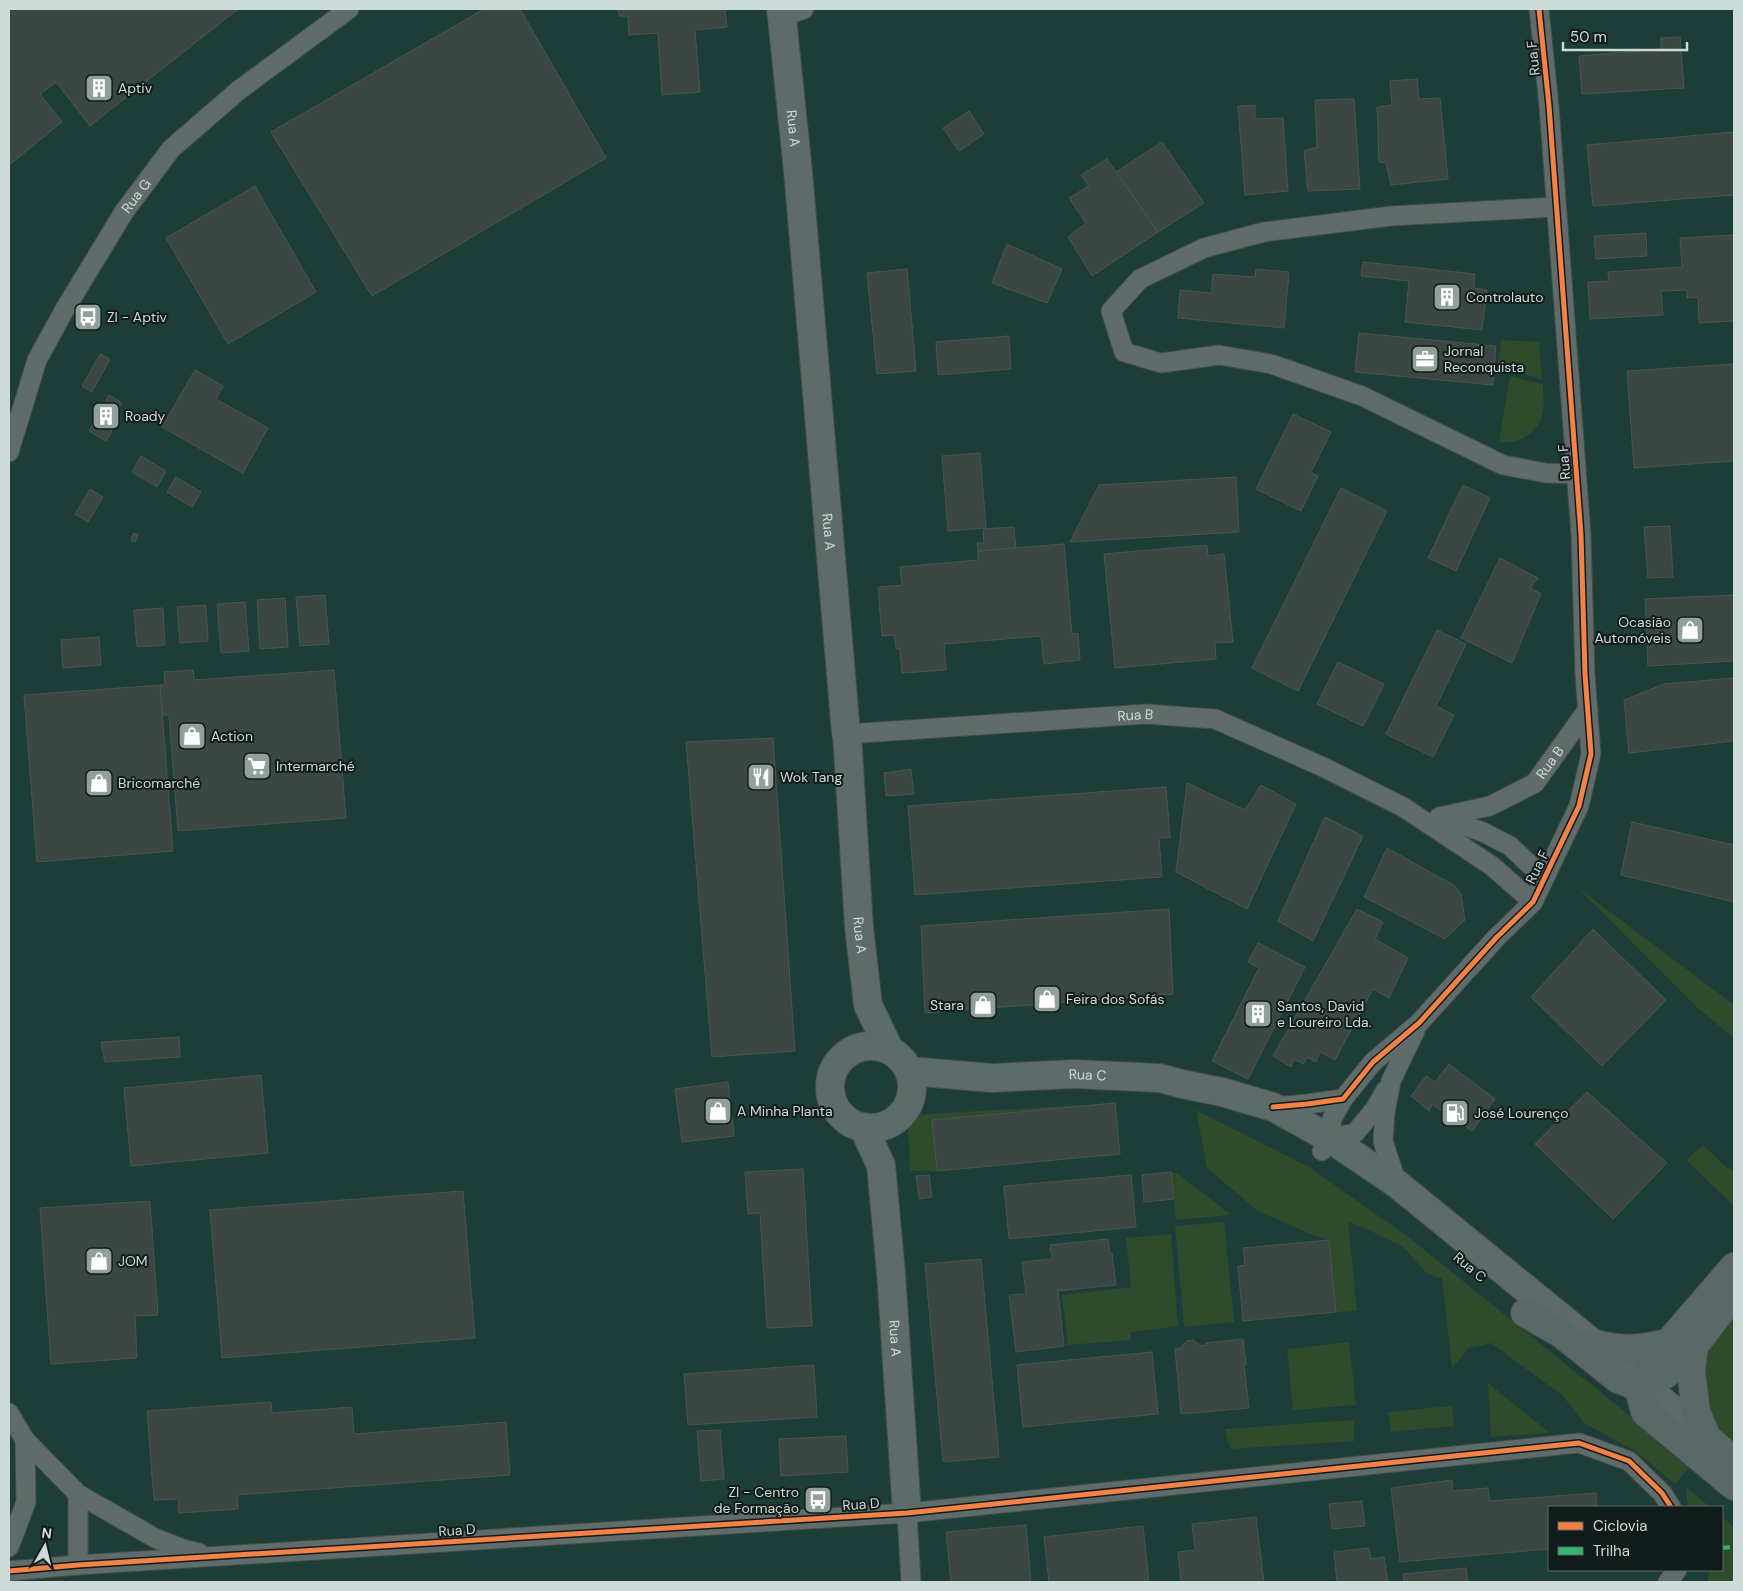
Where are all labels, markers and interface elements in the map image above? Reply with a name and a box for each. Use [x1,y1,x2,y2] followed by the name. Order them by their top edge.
[1563,20,1687,52] scale bar
[1570,27,1607,47] text: 50 m
[1522,39,1544,76] street label: Rua F
[84,73,114,103] building icon: Aptiv
[118,79,153,97] place label: Aptiv
[783,109,804,148] street label: Rua A
[117,175,155,217] street label: Rua G
[1432,282,1462,312] building icon: Controlauto
[1466,288,1543,306] place label: Controlauto
[73,302,103,332] bus stop icon: ZI - Aptiv
[107,308,167,326] place label: ZI - Aptiv
[1444,342,1524,376] place label: Jornal Reconquista
[1410,344,1440,374] office icon: Jornal Reconquista
[91,401,121,431] building icon: Roady
[125,407,166,425] place label: Roady
[1554,443,1574,480] street label: Rua F
[818,513,839,551] street label: Rua A
[1594,613,1671,647] place label: Ocasião Automóveis
[1675,615,1705,645] shop icon: Ocasião Automóveis
[1117,705,1154,725] street label: Rua B
[177,721,207,751] shop icon: Action
[211,727,253,745] place label: Action
[1532,742,1568,782] street label: Rua B
[242,751,272,781] supermarket icon: Intermarché
[276,757,355,775] place label: Intermarché
[746,762,776,792] restaurant icon: Wok Tang
[84,768,114,798] shop icon: Bricomarché
[780,768,842,786] place label: Wok Tang
[118,774,200,792] place label: Bricomarché
[1521,847,1553,887] street label: Rua F
[849,916,871,955] street label: Rua A
[1032,984,1062,1014] shop icon: Feira dos Sofás
[968,990,998,1020] shop icon: Stara
[1066,990,1164,1008] place label: Feira dos Sofás
[930,996,964,1014] place label: Stara
[1277,997,1372,1031] place label: Santos, David e Loureiro Lda.
[1243,999,1273,1029] building icon: Santos, David e Loureiro Lda.
[1068,1065,1107,1084] street label: Rua C
[703,1096,733,1126] shop icon: A Minha Planta
[1440,1098,1470,1128] fuel station icon: José Lourenço
[737,1102,833,1120] place label: A Minha Planta
[1474,1104,1569,1122] place label: José Lourenço
[84,1246,114,1276] shop icon: JOM
[1450,1248,1490,1286] street label: Rua C
[118,1252,148,1270] place label: JOM
[885,1319,906,1357] street label: Rua A
[714,1483,799,1517] place label: ZI - Centro de Formação
[803,1485,833,1515] bus stop icon: ZI - Centro de Formação
[842,1494,880,1514] street label: Rua D
[1548,1506,1723,1571] legend
[1593,1516,1647,1536] text: Ciclovia
[438,1520,476,1540] street label: Rua D
[20,1521,70,1571] north arrow
[40,1524,53,1543] text: N
[1593,1541,1630,1561] text: Trilha

